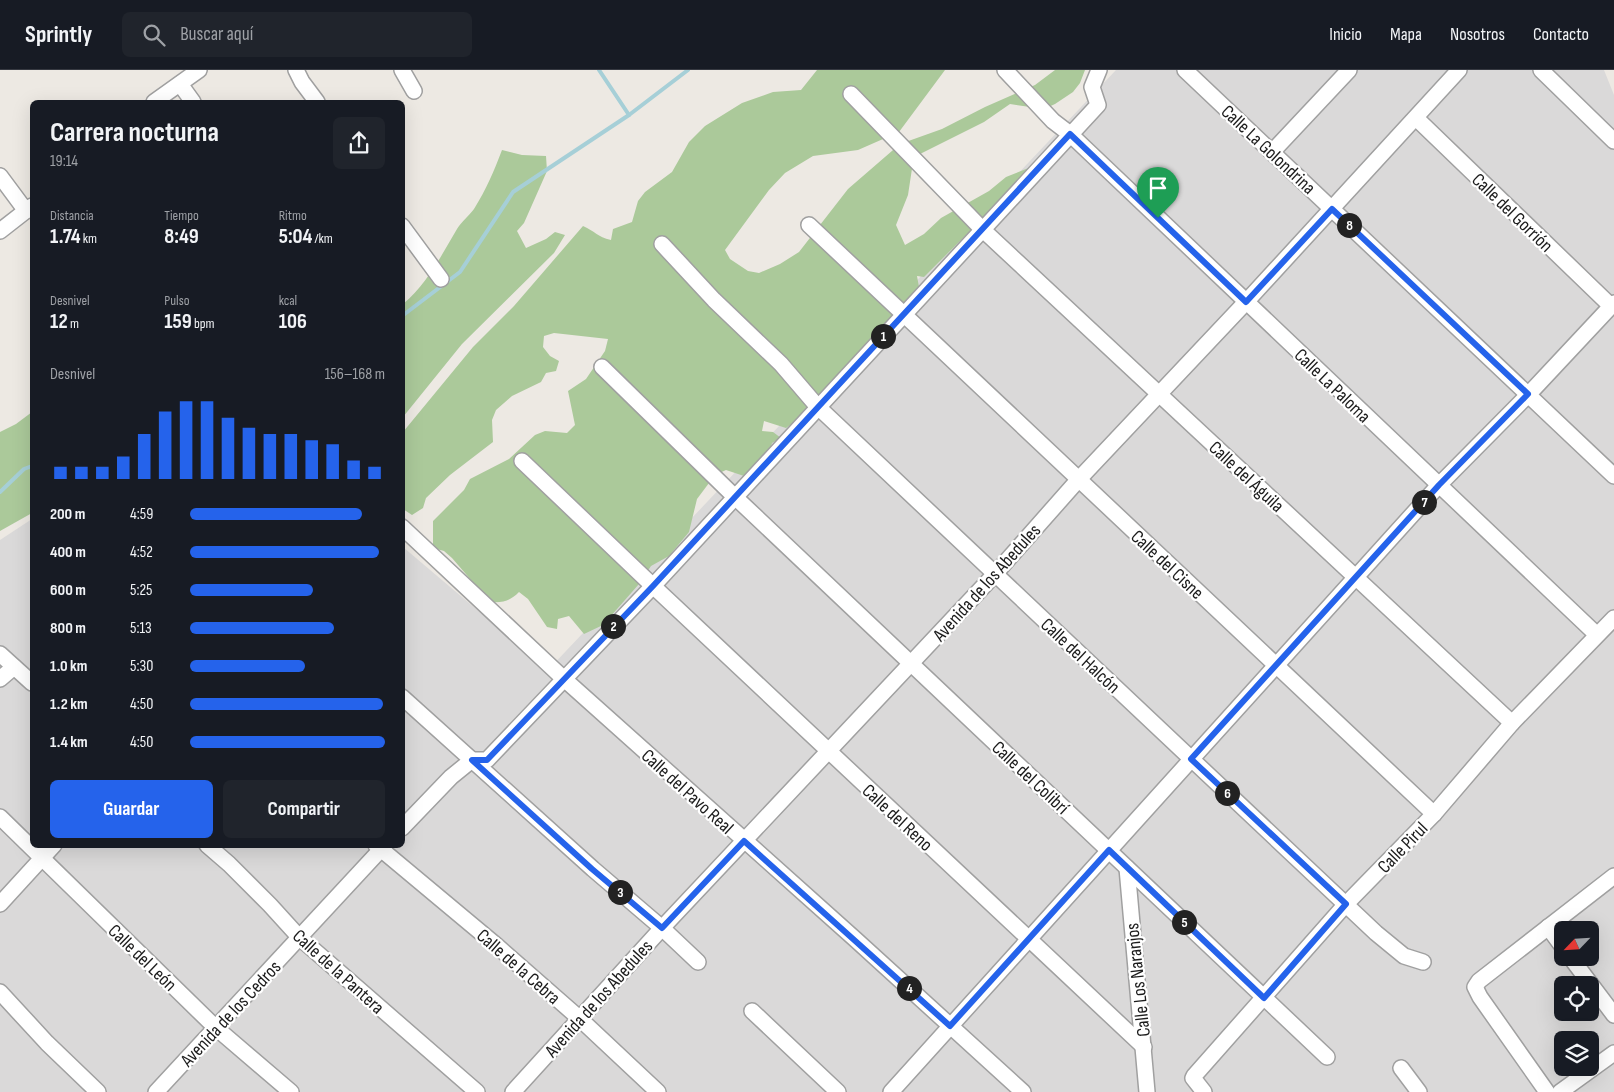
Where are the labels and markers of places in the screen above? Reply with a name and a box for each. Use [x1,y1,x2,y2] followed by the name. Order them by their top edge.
[1137,167,1179,218] pin
[1336,212,1362,238] pin: 8
[870,324,896,348] pin: 1
[1412,490,1436,514] pin: 7
[600,614,626,638] pin: 2
[1214,780,1240,806] pin: 6
[608,880,632,904] pin: 3
[1172,910,1196,934] pin: 5
[896,976,922,1000] pin: 4

